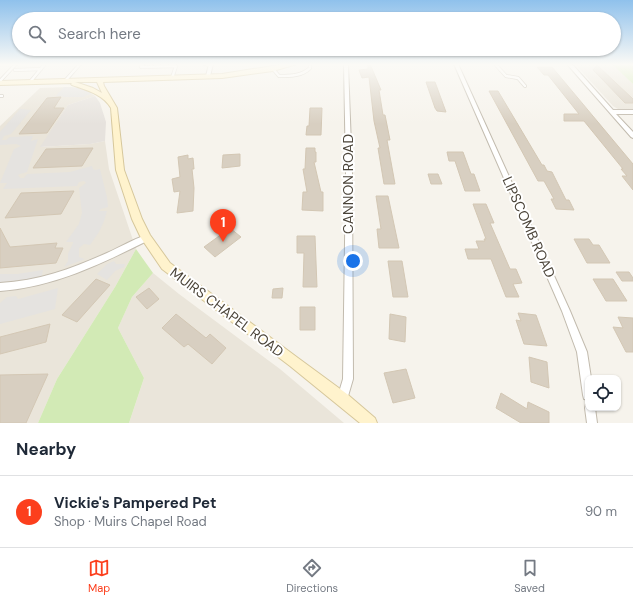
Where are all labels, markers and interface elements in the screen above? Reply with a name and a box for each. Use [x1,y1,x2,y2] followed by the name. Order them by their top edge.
[12,12,621,56] search box
[26,23,48,45] icon: search
[58,24,141,44] text: Search here
[339,134,357,234] street label: CANNON ROAD
[499,174,559,280] street label: LIPSCOMB ROAD
[210,209,236,242] pin: 1
[343,251,363,271] your location
[167,263,287,361] street label: MUIRS CHAPEL ROAD
[585,375,621,411] map controls
[585,375,621,411] button: locate
[16,438,76,460] text: Nearby
[54,493,216,513] text: Vickie's Pampered Pet
[27,503,31,520] text: 1
[585,503,617,520] text: 90 m
[54,513,207,530] text: Shop · Muirs Chapel Road
[88,557,110,595] tab: Map
[286,557,338,595] tab: Directions
[514,557,545,595] tab: Saved

